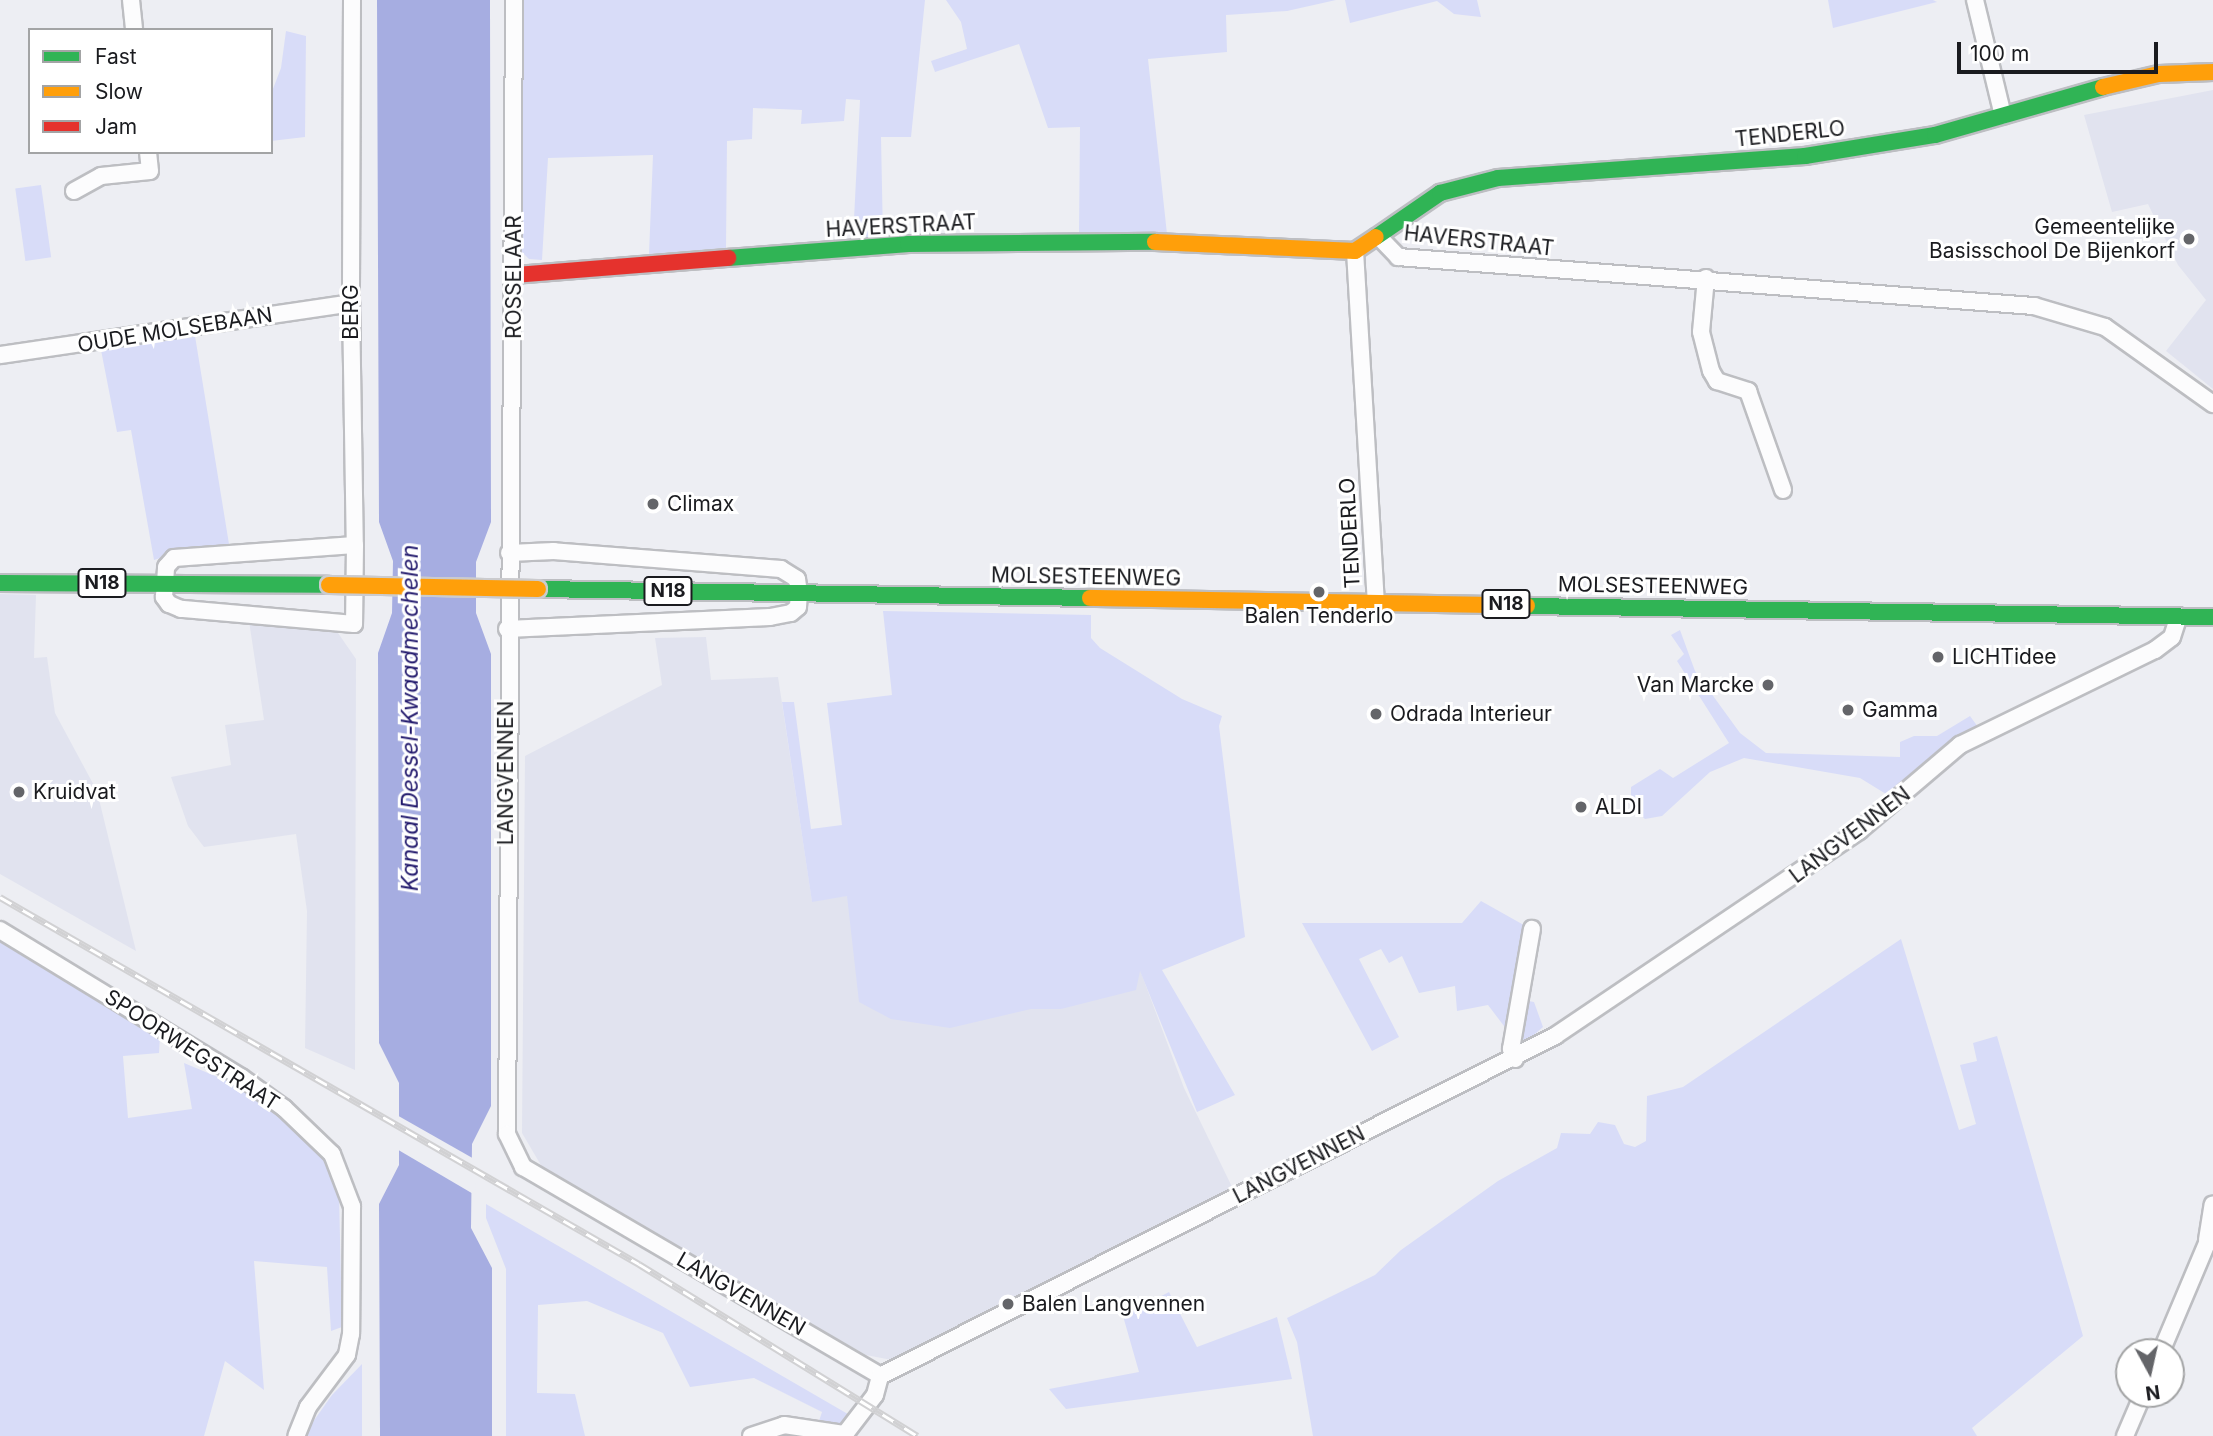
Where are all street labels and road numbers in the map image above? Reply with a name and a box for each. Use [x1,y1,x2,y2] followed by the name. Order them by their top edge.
[1734,116,1846,152] street label: TENDERLO
[825,209,977,243] street label: HAVERSTRAAT
[501,215,527,339] street label: ROSSELAAR
[1403,221,1555,261] street label: HAVERSTRAAT
[338,284,364,340] street label: BERG
[76,302,274,358] street label: OUDE MOLSEBAAN
[1335,477,1365,589] street label: TENDERLO
[991,563,1181,591] street label: MOLSESTEENWEG
[76,568,128,598] road number: N18
[1558,572,1748,600] street label: MOLSESTEENWEG
[642,576,694,606] road number: N18
[1480,589,1532,620] road number: N18
[493,701,519,845] street label: LANGVENNEN
[1785,781,1915,889] street label: LANGVENNEN
[100,984,284,1116] street label: SPOORWEGSTRAAT
[1229,1121,1369,1209] street label: LANGVENNEN
[672,1247,810,1341] street label: LANGVENNEN

